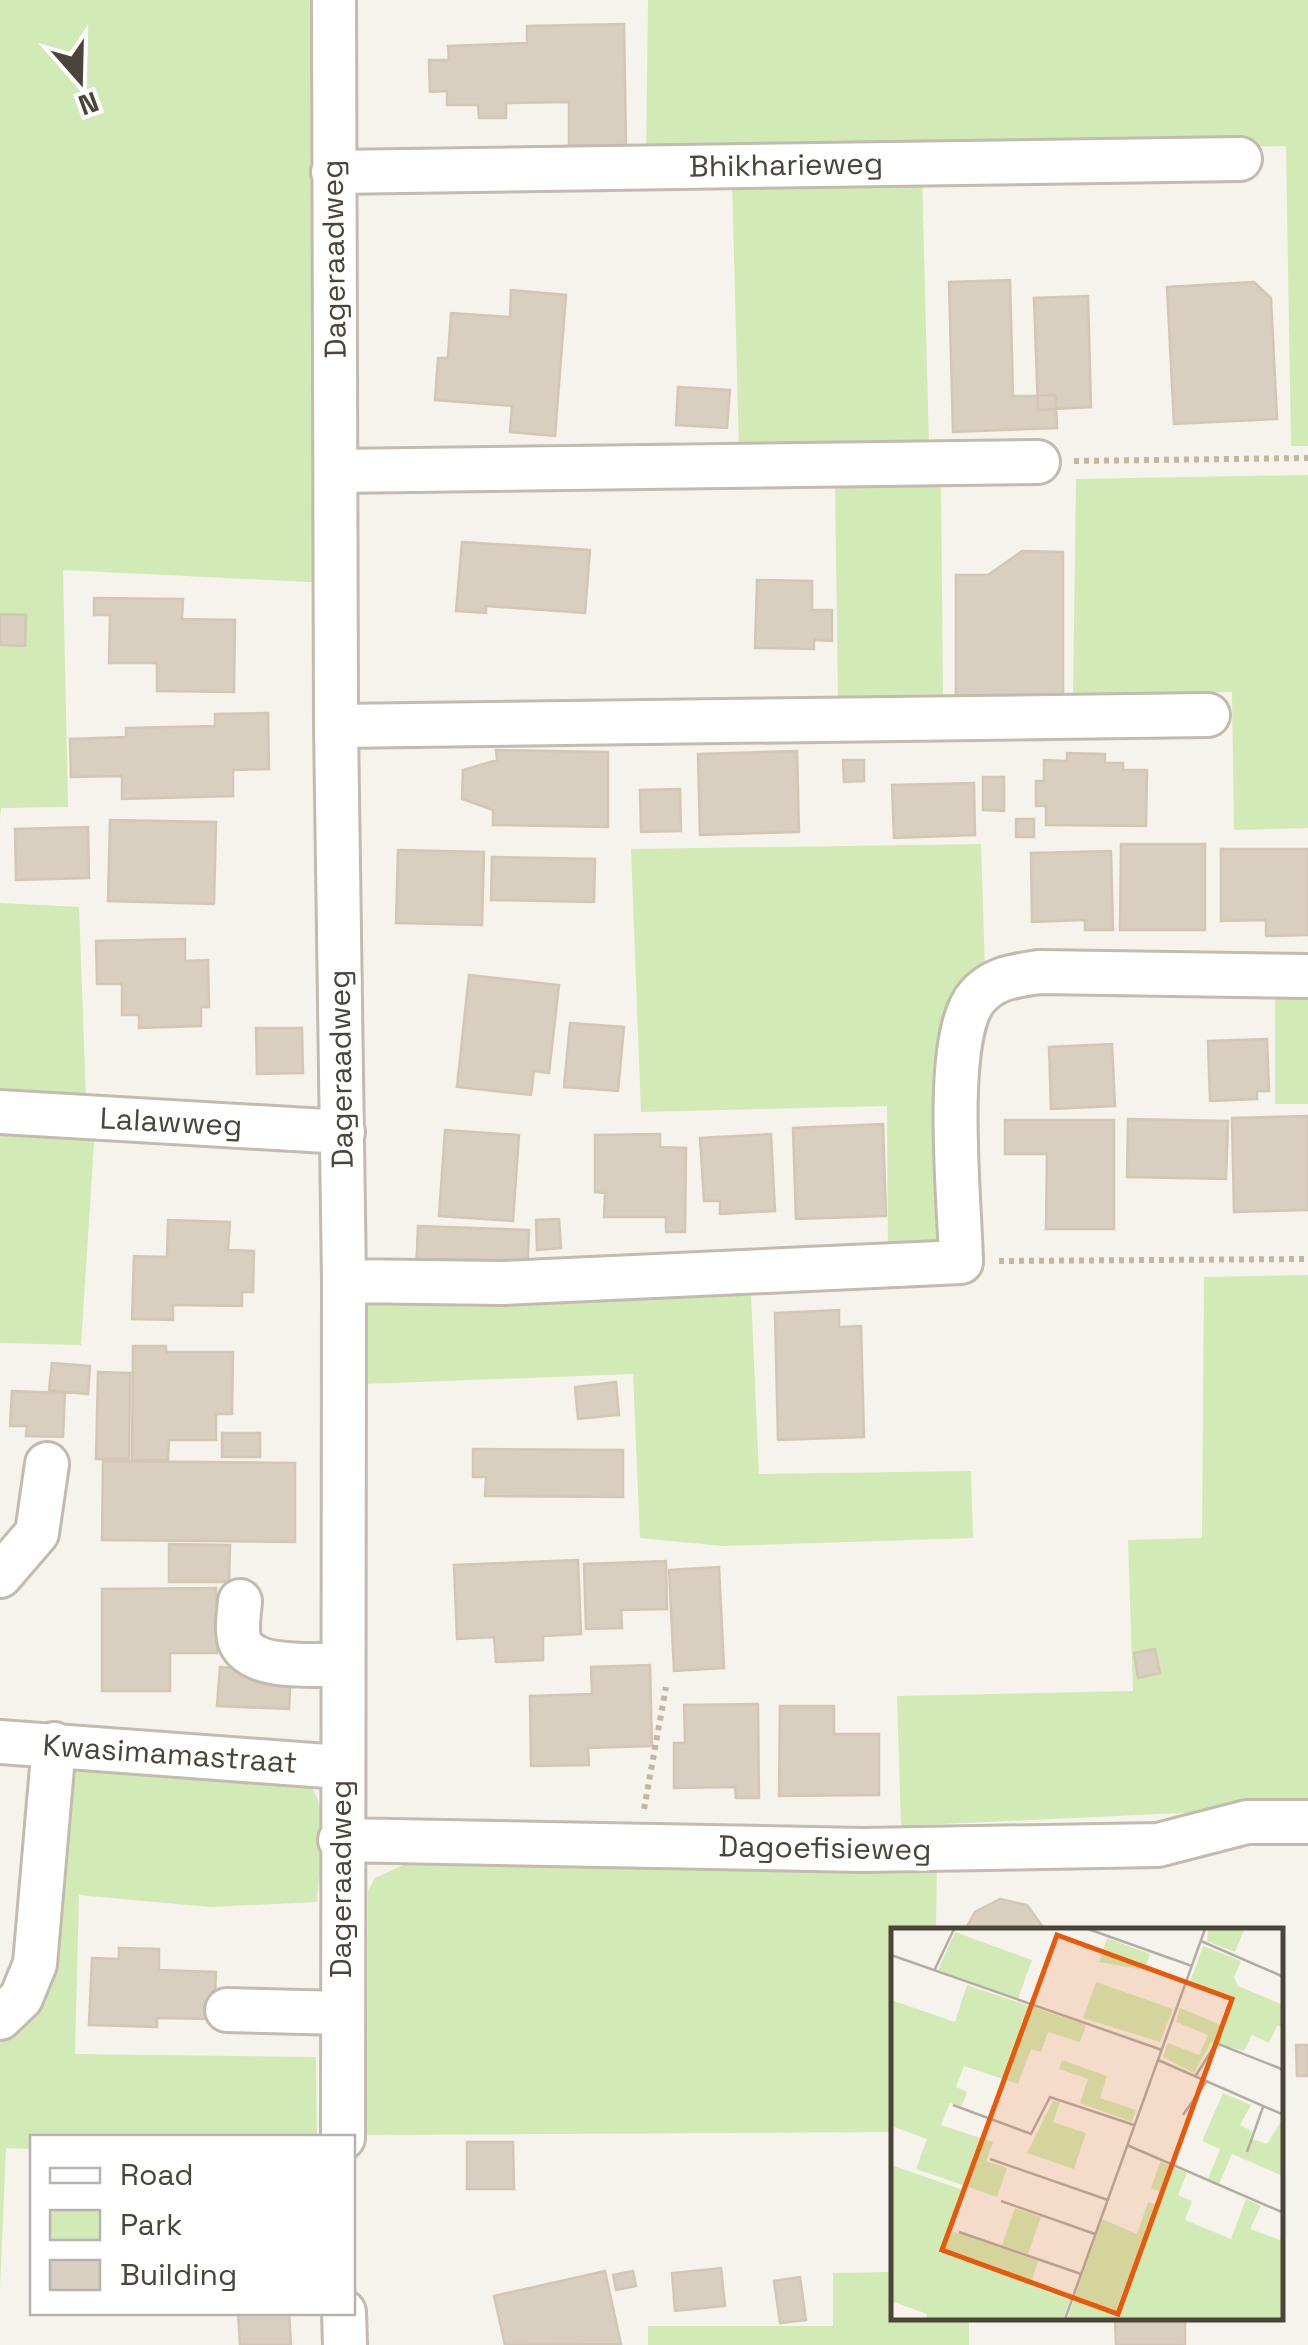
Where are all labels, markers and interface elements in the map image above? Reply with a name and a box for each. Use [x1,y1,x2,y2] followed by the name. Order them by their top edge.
[30,30,130,130] north arrow
[74,83,104,124] text: N
[689,143,883,186] street label: Bhikharieweg
[312,159,355,359] street label: Dageraadweg
[319,969,362,1169] street label: Dageraadweg
[99,1098,243,1145] street label: Lalawweg
[41,1725,299,1782] street label: Kwasimamastraat
[321,1780,360,1978] street label: Dageraadweg
[718,1826,932,1869] street label: Dagoefisieweg
[891,1928,1283,2320] inset map
[30,2135,355,2315] legend
[120,2155,194,2194] text: Road
[120,2205,182,2244] text: Park
[120,2255,237,2294] text: Building

